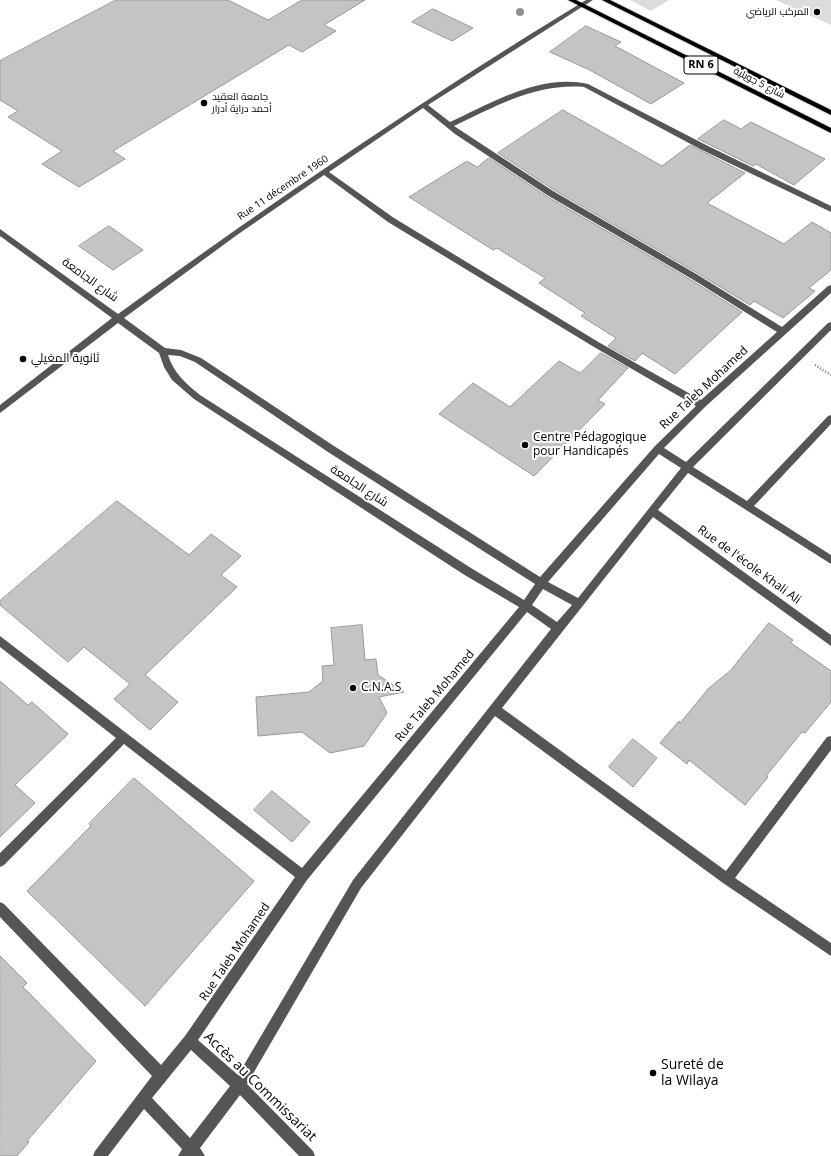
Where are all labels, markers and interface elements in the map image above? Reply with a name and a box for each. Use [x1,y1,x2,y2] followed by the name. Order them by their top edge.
[746,6,809,18] place label: المركب الرياضي
[812,7,822,17] marker: المركب الرياضي
[684,56,718,74] road number: RN 6
[731,65,787,101] street label: شارع 5 جويلية
[212,91,272,114] place label: جامعة العقيد أحمد دراية أدرار
[199,98,209,108] marker: جامعة العقيد أحمد دراية أدرار
[235,153,331,223] street label: Rue 11 décembre 1960
[59,255,121,305] street label: شارع الجامعة
[657,343,751,433] street label: Rue Taleb Mohamed
[31,352,100,366] place label: ثانوية المغيلي
[18,354,28,364] marker: ثانوية المغيلي
[533,431,646,459] place label: Centre Pédagogique pour Handicapés
[520,440,530,450] marker: Centre Pédagogique pour Handicapés
[327,462,391,510] street label: شارع الجامعة
[695,523,803,607] street label: Rue de l'école Khali Ali
[392,647,478,745] street label: Rue Taleb Mohamed
[361,681,401,695] place label: C.N.A.S
[348,683,358,693] marker: C.N.A.S
[197,900,273,1004] street label: Rue Taleb Mohamed
[200,1029,320,1145] street label: Accès au Commissariat
[661,1057,724,1090] place label: Sureté de la Wilaya
[648,1068,658,1078] marker: Sureté de la Wilaya

